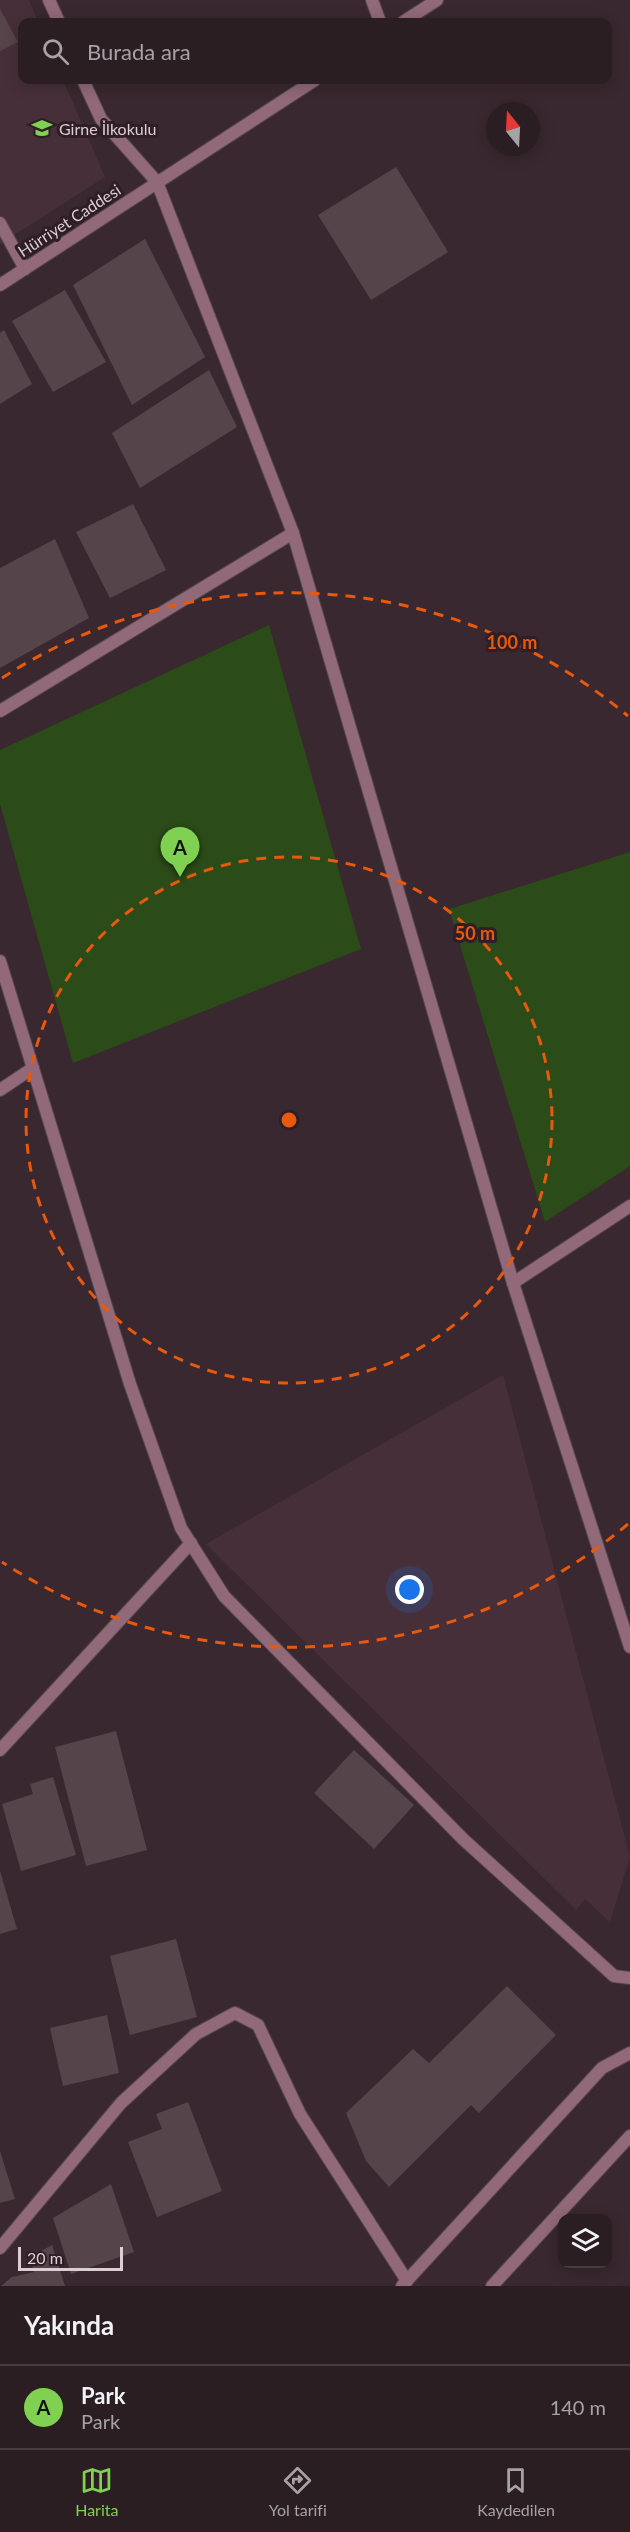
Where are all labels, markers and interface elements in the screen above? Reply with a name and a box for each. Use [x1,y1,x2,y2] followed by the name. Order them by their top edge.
[18,18,612,84] search box
[39,35,72,68] icon: search
[87,38,191,65] text: Burada ara
[486,102,540,156] north arrow
[30,116,54,140] school or university icon: Girne İlkokulu
[59,119,156,138] place label: Girne İlkokulu
[14,180,124,260] street label: Hürriyet Caddesi
[487,631,537,653] text: 100 m
[160,828,200,877] pin: A
[455,922,495,944] text: 50 m
[279,1110,299,1130] centre of rings
[395,1575,424,1604] your location
[558,2214,612,2268] map controls
[558,2214,612,2268] button: layers
[18,2244,123,2272] scale bar
[27,2248,63,2267] text: 20 m
[24,2309,114,2341] text: Yakında
[81,2382,125,2409] text: Park
[37,2395,50,2419] text: A
[550,2395,606,2419] text: 140 m
[81,2409,120,2433] text: Park
[75,2464,118,2519] tab: Harita
[269,2464,327,2519] tab: Yol tarifi
[477,2464,555,2519] tab: Kaydedilen

